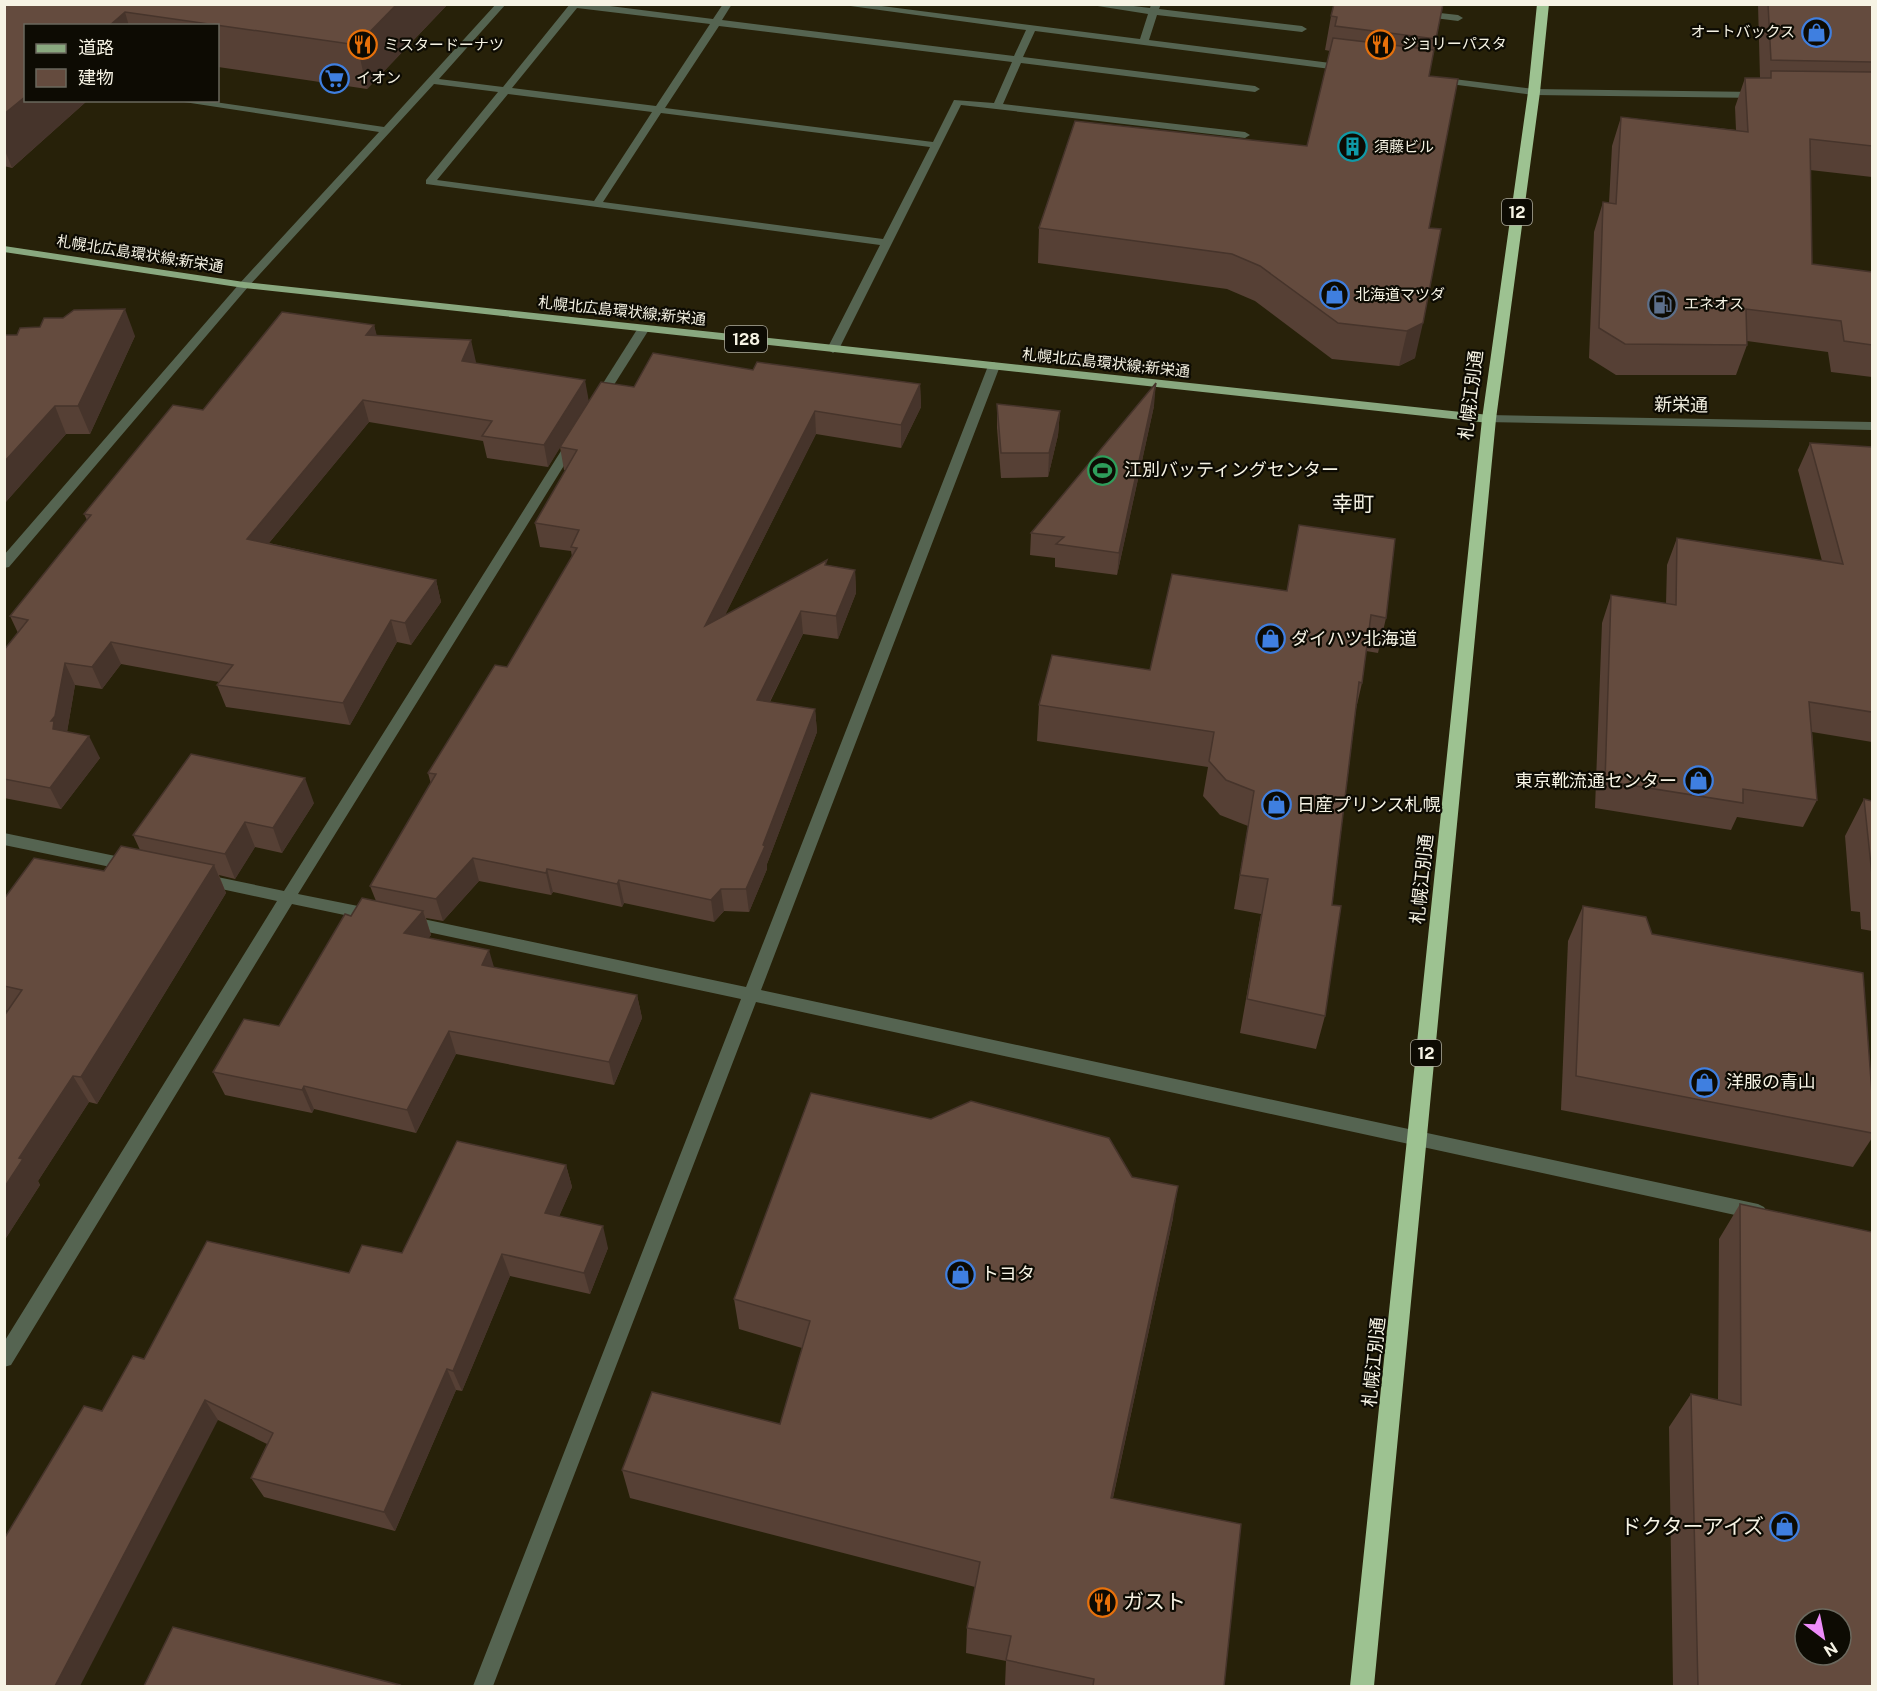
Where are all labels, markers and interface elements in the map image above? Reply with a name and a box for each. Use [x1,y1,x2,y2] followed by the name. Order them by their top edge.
[1800,16,1832,48] shop icon: オートバックス
[1690,23,1795,40] place label: オートバックス
[24,24,219,102] legend
[1365,28,1397,60] restaurant icon: ジョリーパスタ
[347,29,379,61] restaurant icon: ミスタードーナツ
[1402,35,1507,52] place label: ジョリーパスタ
[384,36,504,53] place label: ミスタードーナツ
[78,37,114,58] text: 道路
[319,62,351,94] supermarket icon: イオン
[78,67,114,88] text: 建物
[356,69,401,86] place label: イオン
[1337,131,1369,163] building icon: 須藤ビル
[1374,138,1434,155] place label: 須藤ビル
[1502,199,1532,225] road number: 12
[55,232,225,275] street label: 札幌北広島環状線;新栄通
[1318,279,1350,311] shop icon: 北海道マツダ
[1355,286,1445,303] place label: 北海道マツダ
[1647,288,1679,320] fuel station icon: エネオス
[537,293,707,328] street label: 札幌北広島環状線;新栄通
[1684,295,1744,312] place label: エネオス
[725,326,767,352] road number: 128
[1021,345,1191,380] street label: 札幌北広島環状線;新栄通
[1455,349,1486,441] street label: 札幌江別通
[1654,394,1708,415] street label: 新栄通
[1087,454,1119,486] sports icon: 江別バッティングセンター
[1124,459,1339,480] place label: 江別バッティングセンター
[1332,491,1374,516] district label: 幸町
[1254,623,1286,655] shop icon: ダイハツ北海道
[1291,628,1417,649] place label: ダイハツ北海道
[1682,765,1714,797] shop icon: 東京靴流通センター
[1515,770,1677,791] place label: 東京靴流通センター
[1260,789,1292,821] shop icon: 日産プリンス札幌
[1297,794,1441,815] place label: 日産プリンス札幌
[1406,833,1437,925] street label: 札幌江別通
[1411,1040,1441,1066] road number: 12
[1689,1066,1721,1098] shop icon: 洋服の青山
[1726,1071,1816,1092] place label: 洋服の青山
[944,1258,976,1290] shop icon: トヨタ
[981,1263,1035,1284] place label: トヨタ
[1358,1316,1389,1408] street label: 札幌江別通
[1769,1511,1801,1543] shop icon: ドクターアイズ
[1620,1514,1764,1539] place label: ドクターアイズ
[1086,1586,1118,1618] restaurant icon: ガスト
[1123,1589,1186,1614] place label: ガスト
[1793,1607,1853,1667] north arrow
[1820,1638,1841,1661] text: N

